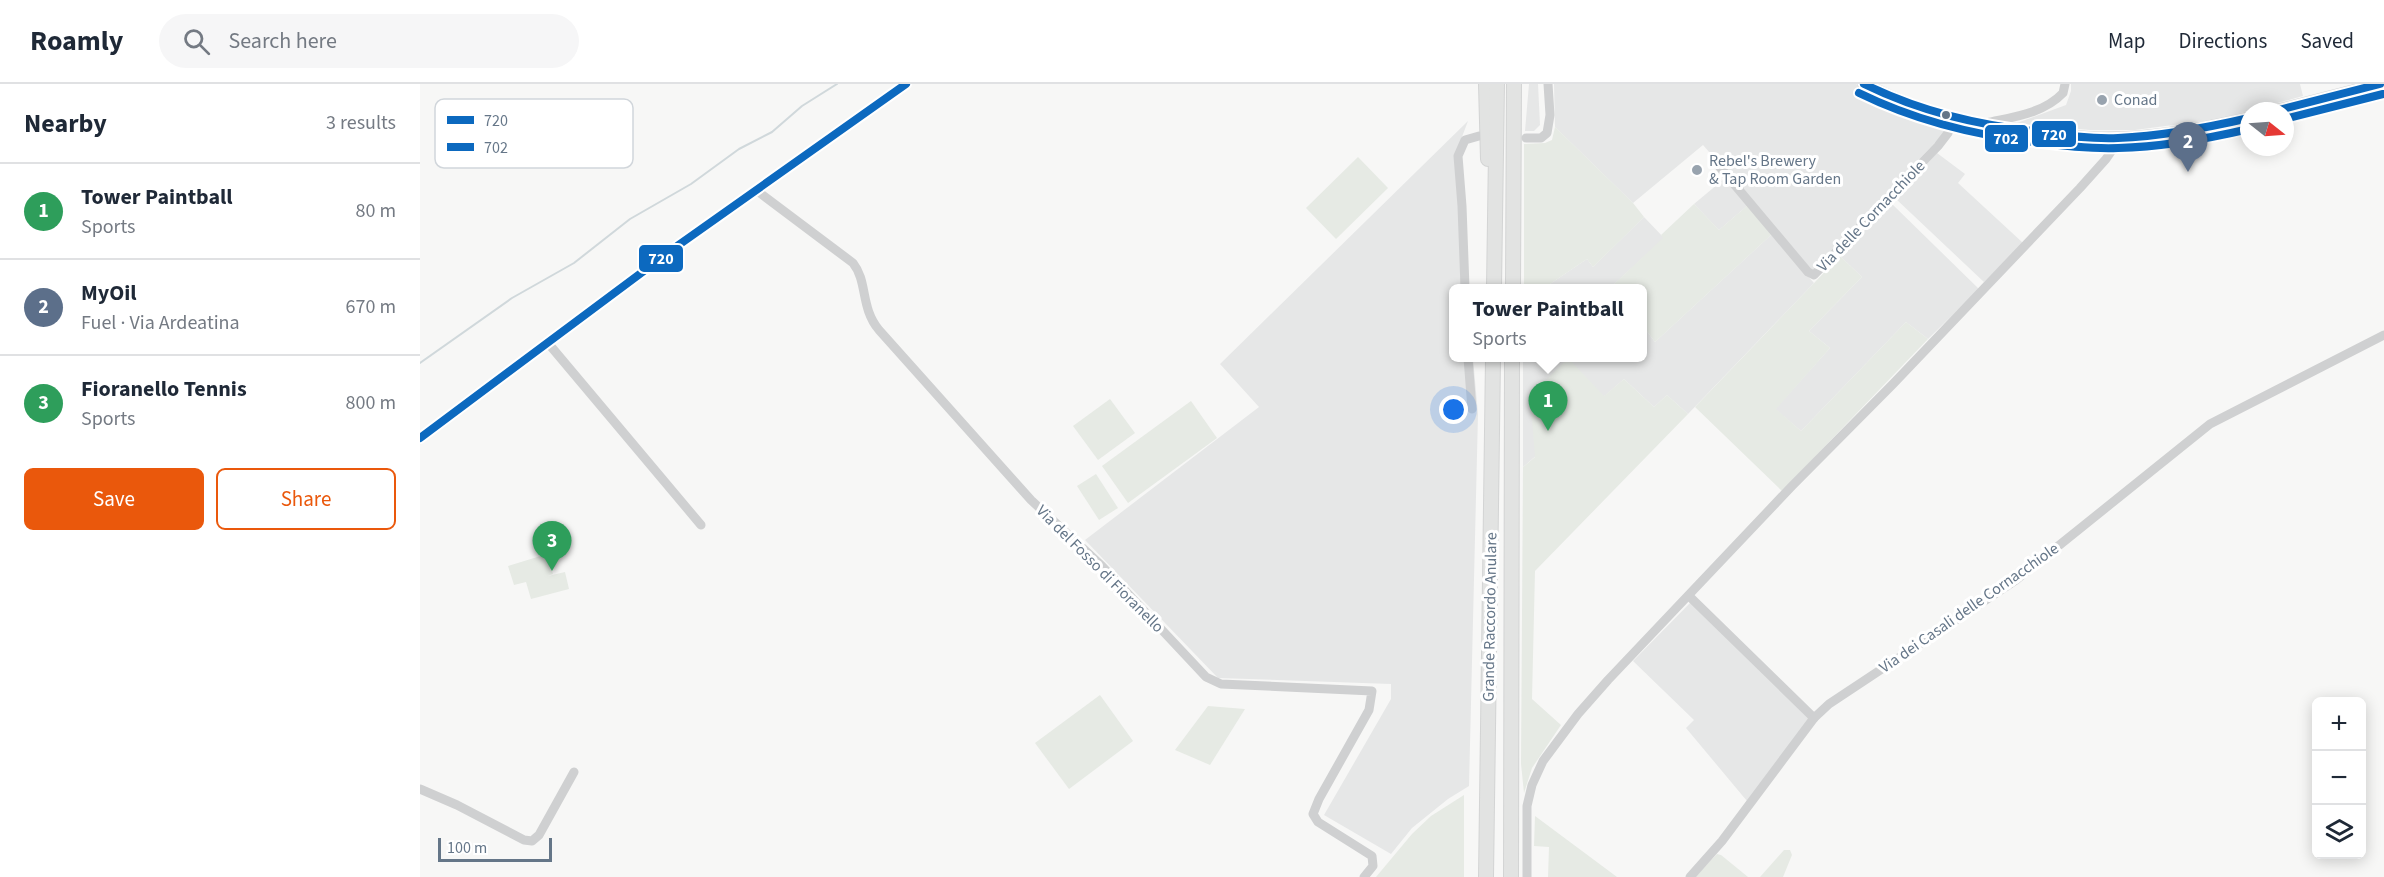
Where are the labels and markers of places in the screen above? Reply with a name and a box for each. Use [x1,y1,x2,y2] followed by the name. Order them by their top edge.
[2114,89,2158,111] place label: Conad
[2095,93,2109,107] marker: Conad
[1940,109,1952,121] unlabelled marker
[2168,122,2208,172] pin: 2
[1709,150,1841,190] place label: Rebel's Brewery & Tap Room Garden
[1690,163,1704,177] marker: Rebel's Brewery & Tap Room Garden
[1528,382,1568,431] pin: 1
[532,522,572,571] pin: 3

